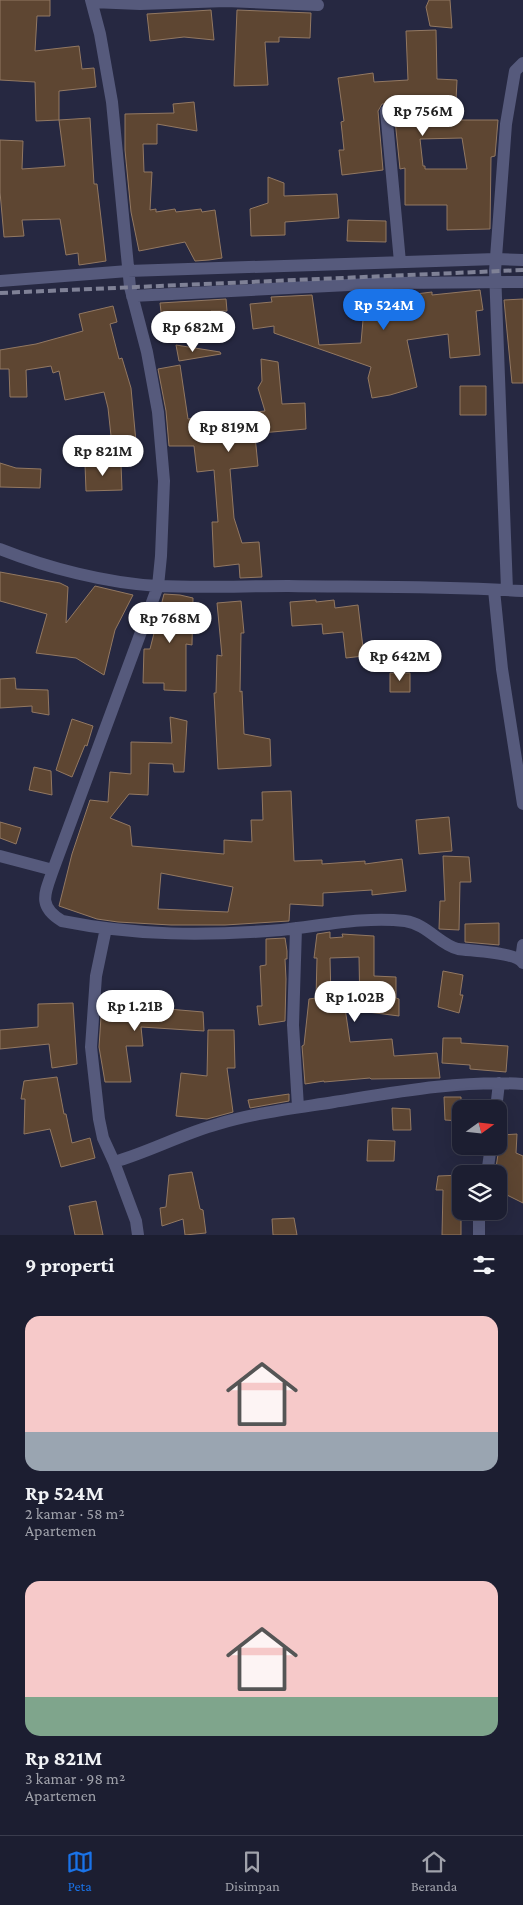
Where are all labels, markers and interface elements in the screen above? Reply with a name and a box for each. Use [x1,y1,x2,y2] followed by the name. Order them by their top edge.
[377,94,469,137] pin: Rp 756M
[393,102,453,119] text: Rp 756M
[338,288,430,331] pin: Rp 524M
[354,296,414,313] text: Rp 524M
[147,310,239,353] pin: Rp 682M
[162,318,224,335] text: Rp 682M
[183,410,275,453] pin: Rp 819M
[199,418,259,435] text: Rp 819M
[57,434,149,477] pin: Rp 821M
[74,442,132,459] text: Rp 821M
[124,602,216,644] pin: Rp 768M
[139,609,201,626] text: Rp 768M
[354,640,446,682] pin: Rp 642M
[370,647,430,664] text: Rp 642M
[303,980,407,1023] pin: Rp 1.02B
[326,988,384,1005] text: Rp 1.02B
[83,990,187,1032] pin: Rp 1.21B
[107,997,163,1014] text: Rp 1.21B
[452,1100,508,1155] north arrow
[452,1100,507,1220] map controls
[452,1165,507,1220] button: layers
[470,1251,498,1279] icon: filters
[25,1253,114,1277] text: 9 properti
[217,1349,307,1439] icon: home
[25,1481,104,1505] text: Rp 524M
[25,1505,125,1522] text: 2 kamar · 58 m²
[25,1522,96,1539] text: Apartemen
[217,1614,307,1704] icon: home
[25,1746,102,1770] text: Rp 821M
[25,1770,125,1787] text: 3 kamar · 98 m²
[25,1787,96,1804] text: Apartemen
[66,1848,94,1894] tab: Peta
[225,1848,280,1894] tab: Disimpan
[411,1848,457,1894] tab: Beranda

